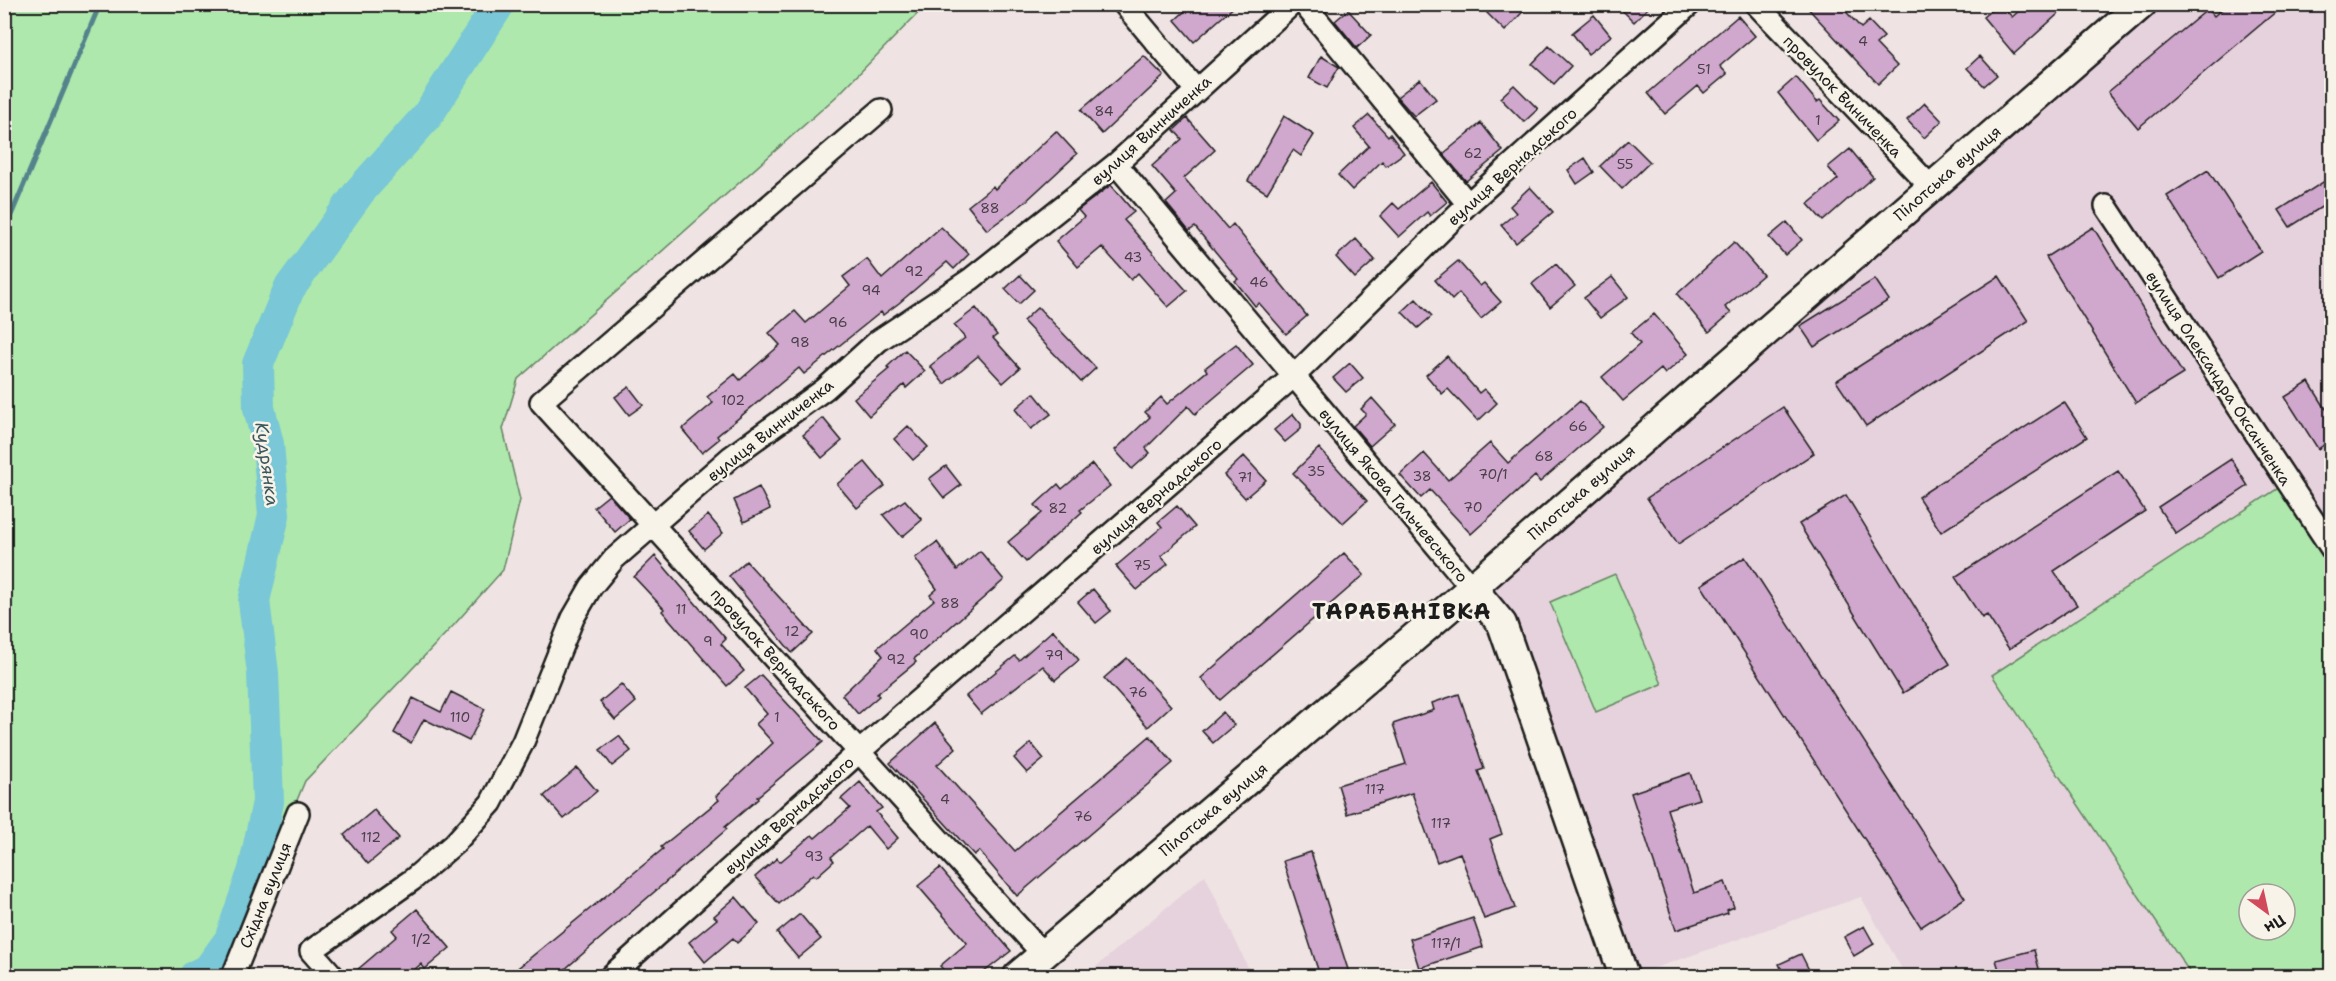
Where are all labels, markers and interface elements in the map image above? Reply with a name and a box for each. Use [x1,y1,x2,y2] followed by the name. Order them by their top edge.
[1779,31,1907,162] street label: провулок Виниченка
[1858,32,1868,50] house number: 4
[1697,60,1711,78] house number: 51
[1087,71,1216,190] street label: вулиця Винниченка
[1094,102,1114,120] house number: 84
[1443,102,1582,230] street label: вулиця Вернадського
[1815,111,1821,129] house number: 1
[1889,121,2005,226] street label: Пілотська вулиця
[1464,144,1482,162] house number: 62
[1617,155,1633,173] house number: 55
[980,199,1000,217] house number: 88
[1124,248,1142,266] house number: 43
[905,262,923,280] house number: 92
[2141,267,2296,490] street label: вулиця Олександра Оксанченка
[1249,273,1269,291] house number: 46
[861,281,881,299] house number: 94
[828,313,848,331] house number: 96
[790,333,810,351] house number: 98
[703,374,838,486] street label: вулиця Винниченка
[721,391,745,409] house number: 102
[1314,404,1473,587] street label: вулиця Якова Гальчевського
[1568,417,1588,435] house number: 66
[249,421,285,507] water label: Кудрянка
[1086,433,1226,559] street label: вулиця Вернадського
[1523,440,1639,545] street label: Пілотська вулиця
[1534,447,1554,465] house number: 68
[1307,462,1325,480] house number: 35
[1478,465,1508,483] house number: 70/1
[1412,467,1432,485] house number: 38
[1238,468,1252,486] house number: 71
[1463,498,1483,516] house number: 70
[1049,499,1067,517] house number: 82
[1133,556,1151,574] house number: 75
[706,584,845,735] street label: провулок Вернадського
[940,594,960,612] house number: 88
[1312,597,1492,626] district label: ТАРАБАНІВКА
[675,600,687,618] house number: 11
[785,622,799,640] house number: 12
[909,625,929,643] house number: 90
[703,632,713,650] house number: 9
[1044,646,1064,664] house number: 79
[887,650,905,668] house number: 92
[1128,683,1148,701] house number: 76
[450,708,470,726] house number: 110
[774,708,780,726] house number: 1
[720,751,859,879] street label: вулиця Вернадського
[1155,758,1272,861] street label: Пілотська вулиця
[1365,780,1385,798] house number: 117
[940,790,950,808] house number: 4
[1073,807,1093,825] house number: 76
[1431,814,1451,832] house number: 117
[361,828,381,846] house number: 112
[235,839,296,951] street label: Східна вулиця
[805,847,823,865] house number: 93
[2237,882,2297,942] north arrow
[2260,910,2289,939] text: Пн
[411,930,431,948] house number: 1/2
[1431,934,1461,952] house number: 117/1

